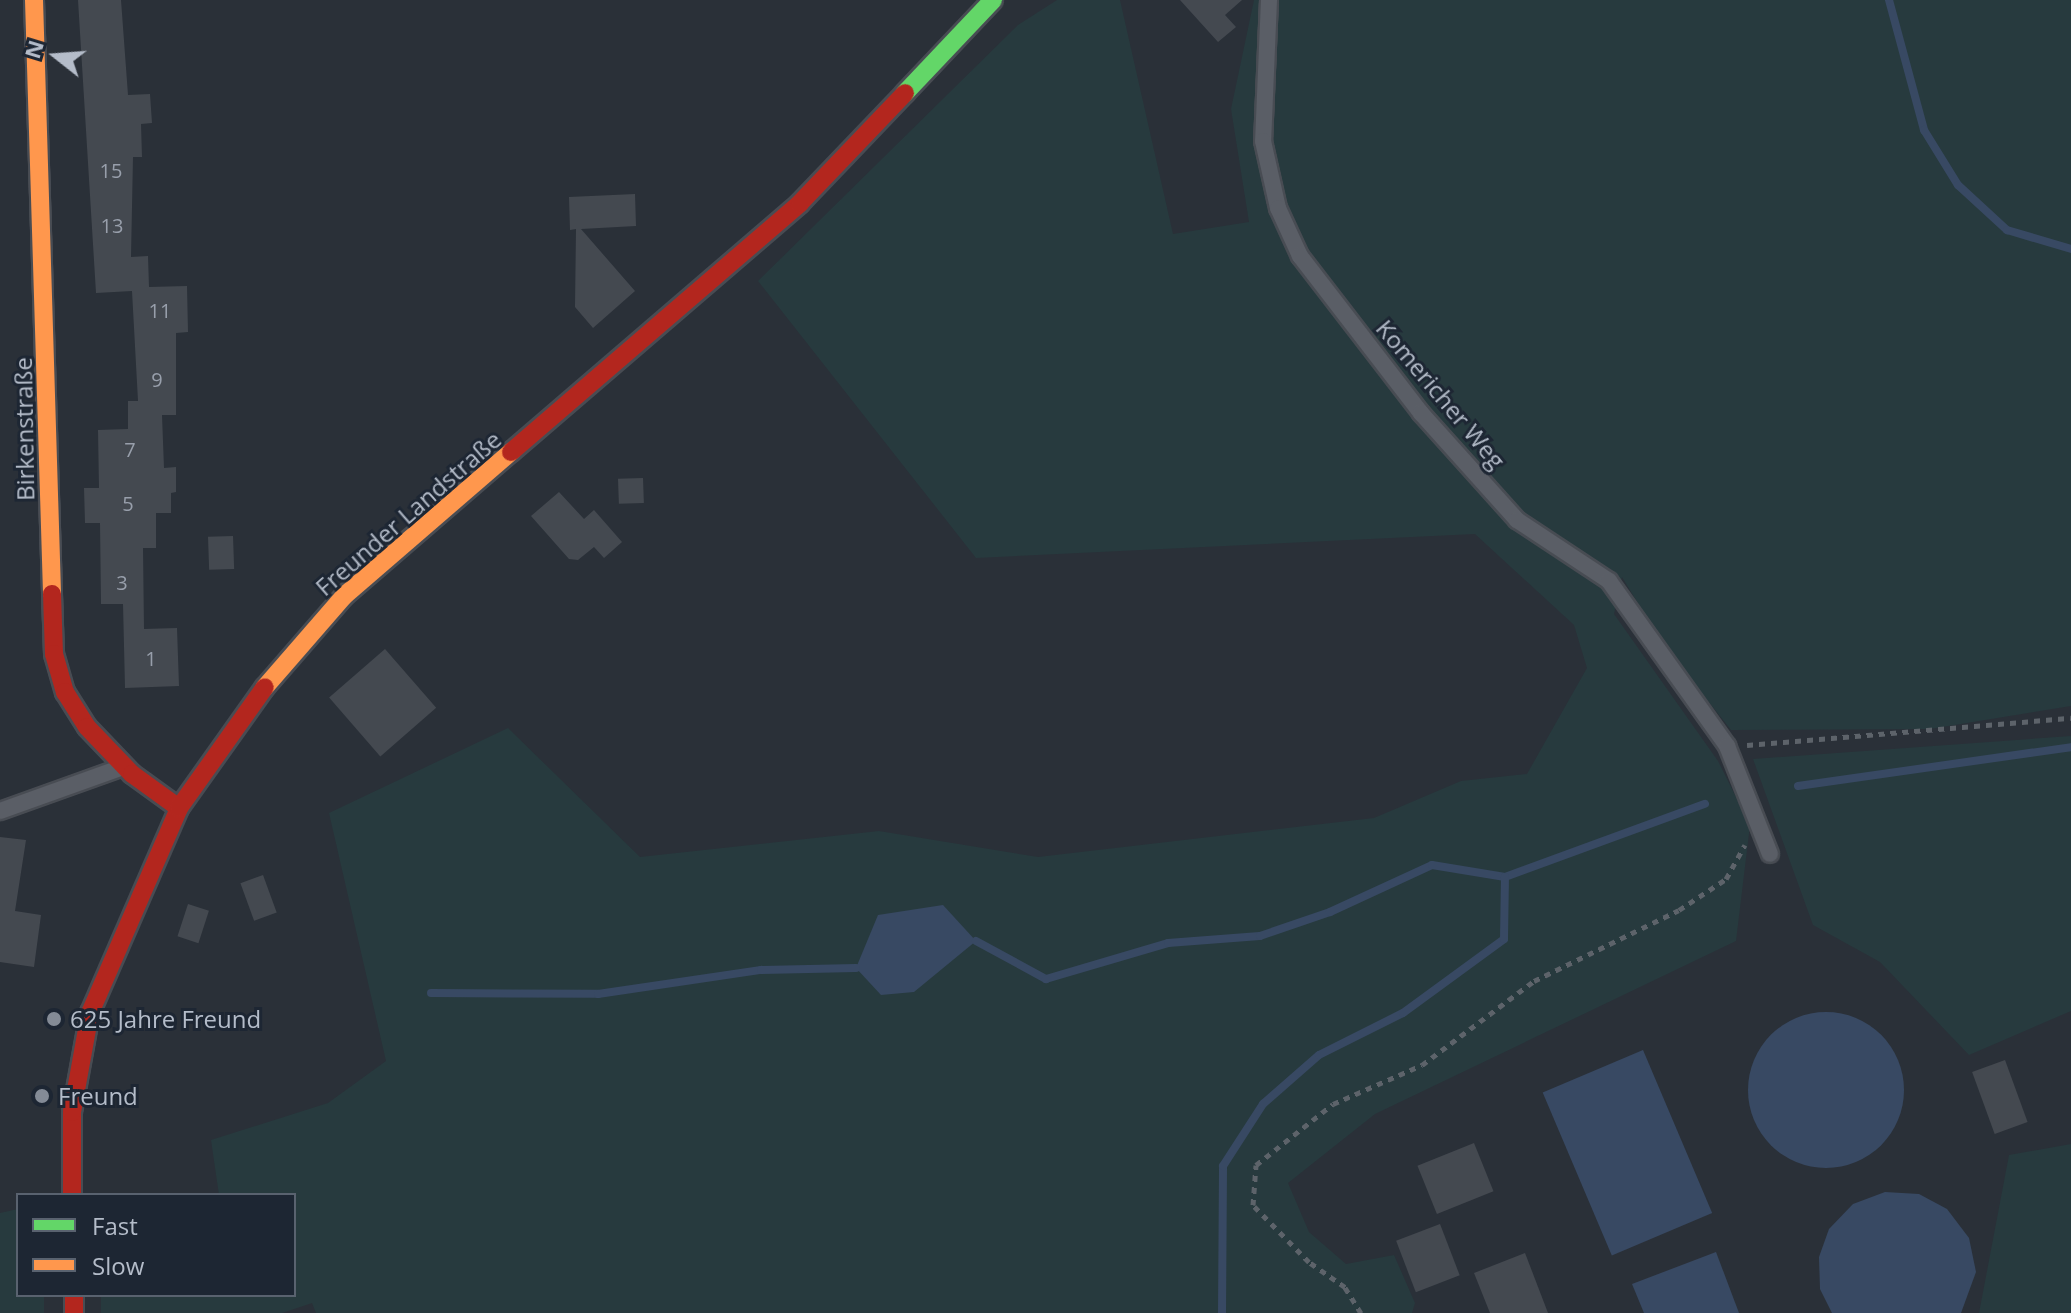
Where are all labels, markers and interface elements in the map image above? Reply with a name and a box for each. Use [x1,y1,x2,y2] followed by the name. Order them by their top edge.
[16,16,96,96] north arrow
[16,36,50,62] text: N
[100,158,122,182] house number: 15
[101,213,123,237] house number: 13
[149,298,171,322] house number: 11
[1370,314,1512,474] street label: Komericher Weg
[8,357,40,501] street label: Birkenstraße
[151,367,163,391] house number: 9
[309,425,507,601] street label: Freunder Landstraße
[124,437,136,461] house number: 7
[122,491,134,515] house number: 5
[116,570,128,594] house number: 3
[145,646,157,670] house number: 1
[70,1005,261,1033] place label: 625 Jahre Freund
[45,1010,63,1028] marker: 625 Jahre Freund
[58,1082,138,1110] place label: Freund
[33,1087,51,1105] marker: Freund
[16,1193,296,1297] legend
[92,1209,138,1242] text: Fast
[92,1249,144,1282] text: Slow

